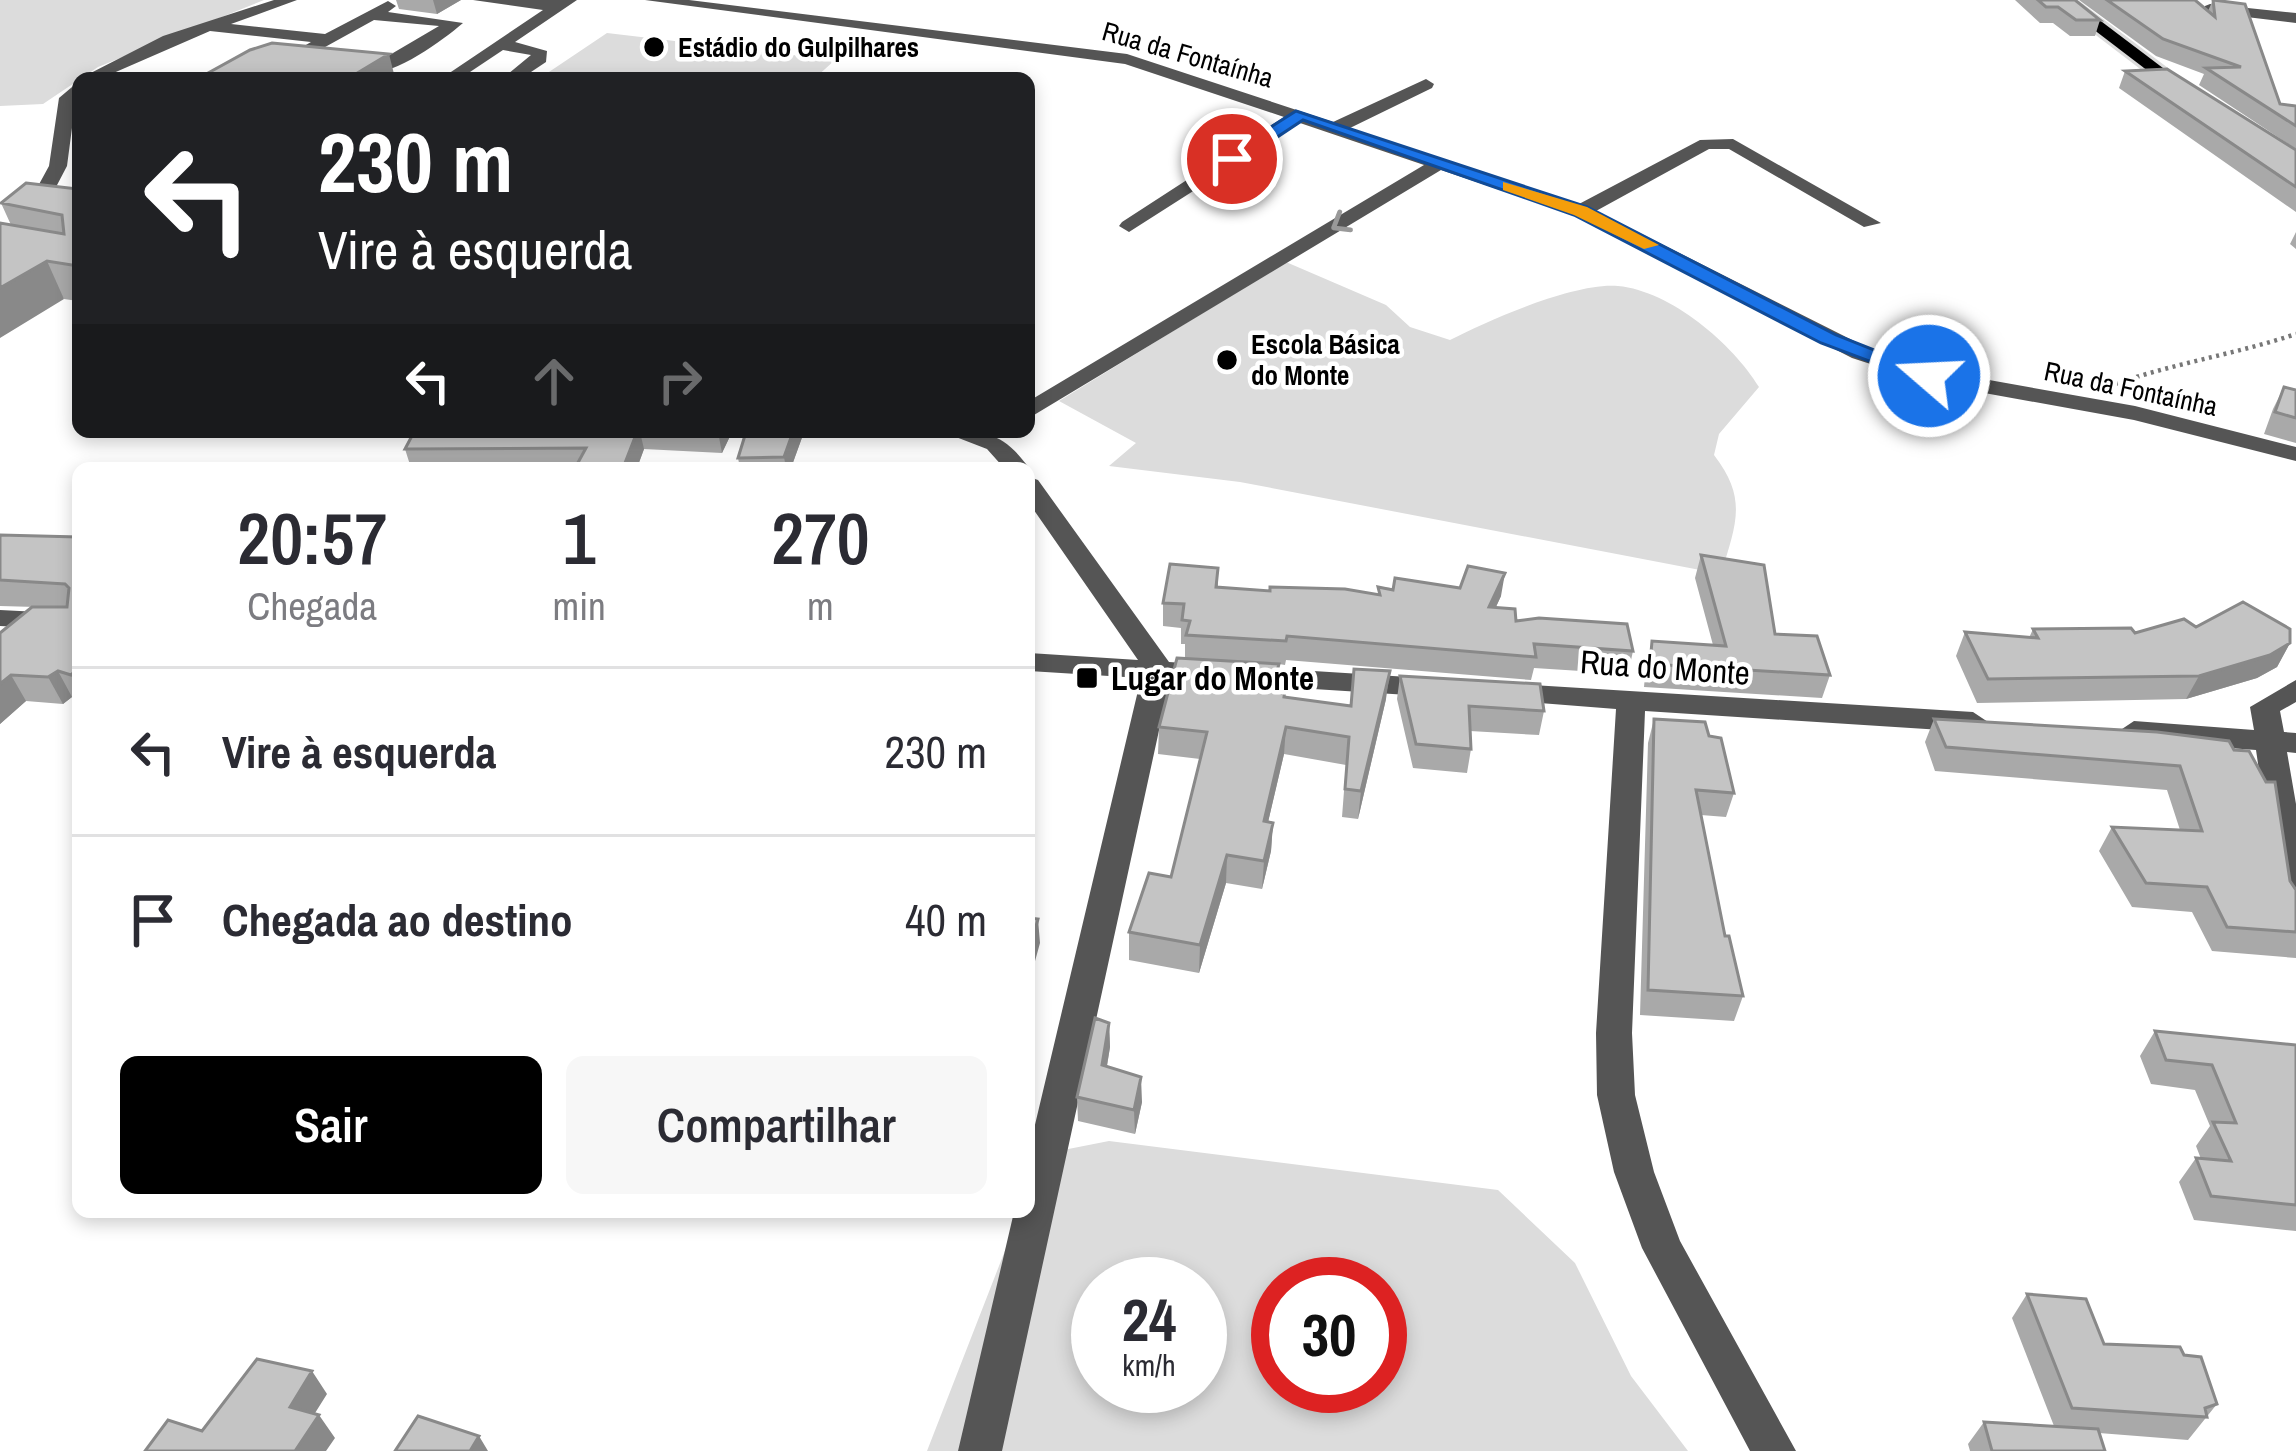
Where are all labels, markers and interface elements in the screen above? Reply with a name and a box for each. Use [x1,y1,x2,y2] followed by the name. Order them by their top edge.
[1098,12,1278,96] street label: Rua da Fontaínha
[678,29,919,65] place label: Estádio do Gulpilhares
[641,34,667,60] marker: Estádio do Gulpilhares
[318,105,513,218] text: 230 m
[1181,108,1283,210] pin
[120,120,276,276] icon: left
[1199,126,1265,192] icon: arrive
[1331,210,1353,232] one-way arrow
[318,213,632,286] text: Vire à esquerda
[1866,313,1992,439] position arrow
[1251,326,1401,393] place label: Escola Básica do Monte
[1214,347,1240,373] marker: Escola Básica do Monte
[395,348,461,414] icon: left
[521,348,587,414] icon: ahead
[647,348,713,414] icon: right
[2041,352,2221,424] street label: Rua da Fontaínha
[237,489,387,586] text: 20:57
[563,489,596,586] text: 1
[771,489,870,586] text: 270
[247,580,377,632] text: Chegada
[553,580,606,632] text: min
[807,580,834,632] text: m
[1579,639,1751,695] street label: Rua do Monte
[1111,656,1314,700] place label: Lugar do Monte
[1074,665,1100,691] marker: Lugar do Monte
[120,719,186,785] icon: left
[222,721,496,782] text: Vire à esquerda
[884,721,987,782] text: 230 m
[120,887,186,953] icon: arrive
[222,889,573,950] text: Chegada ao destino
[905,889,987,950] text: 40 m
[120,1056,542,1194] button: Sair
[566,1056,987,1194] button: Compartilhar
[1251,1257,1407,1413] speed limit sign: 30
[1122,1279,1176,1360] text: 24
[1122,1345,1176,1385] text: km/h

